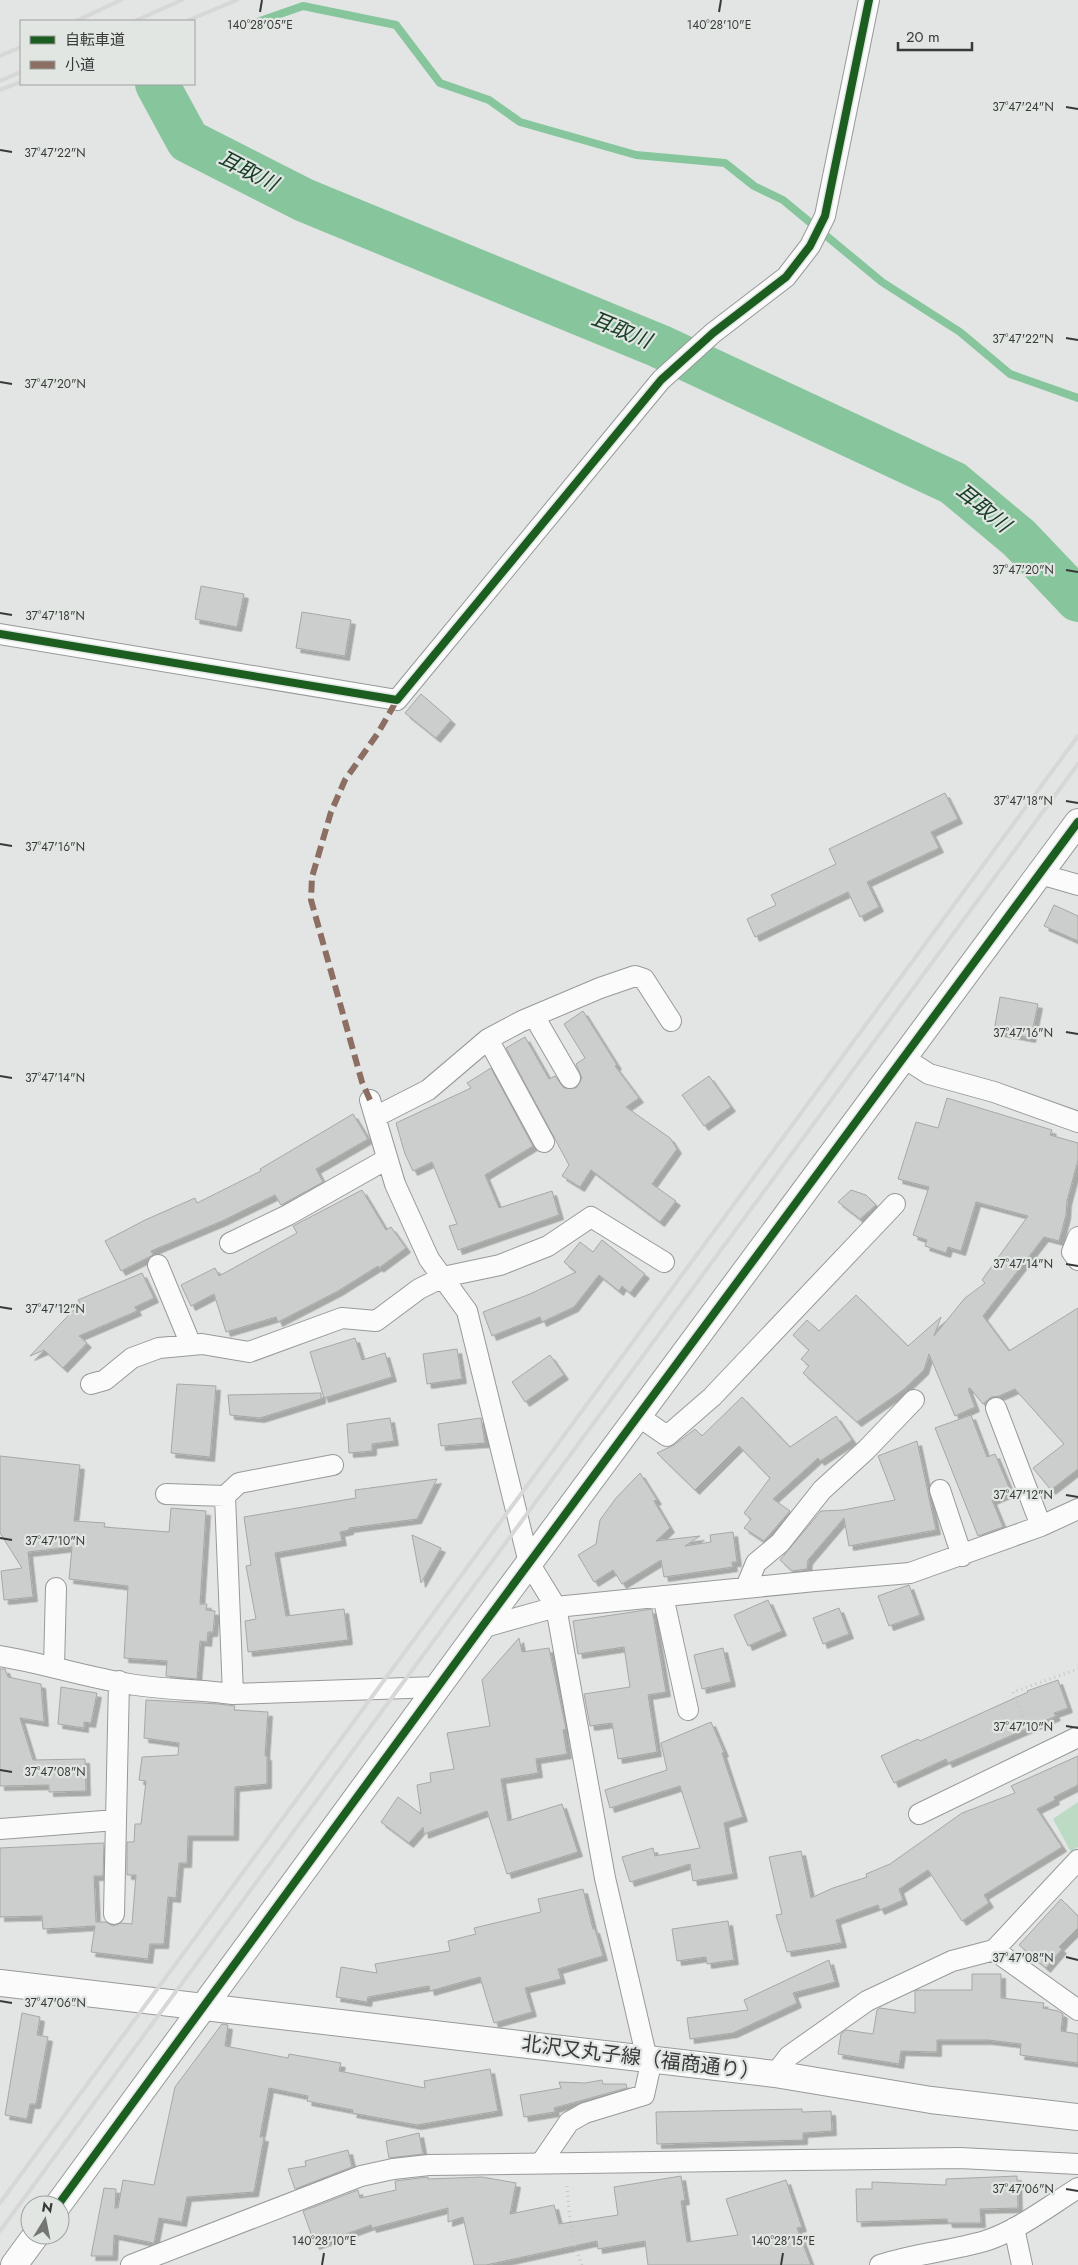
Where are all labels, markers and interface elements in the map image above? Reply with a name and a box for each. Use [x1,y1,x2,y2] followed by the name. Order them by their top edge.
[227,16,293,34] text: 140°28'05"E
[687,16,751,34] text: 140°28'10"E
[20,20,195,85] legend
[898,20,972,52] scale bar
[906,26,940,48] text: 20 m
[65,29,125,51] text: 自転車道
[65,54,95,76] text: 小道
[992,98,1054,116] text: 37°47'24"N
[213,143,285,200] water label: 耳取川
[24,144,86,162] text: 37°47'22"N
[586,304,658,356] water label: 耳取川
[992,330,1054,348] text: 37°47'22"N
[24,375,86,393] text: 37°47'20"N
[949,477,1018,541] water label: 耳取川
[992,561,1054,579] text: 37°47'20"N
[25,607,85,625] text: 37°47'18"N
[993,792,1053,810] text: 37°47'18"N
[25,838,85,856] text: 37°47'16"N
[993,1024,1053,1042] text: 37°47'16"N
[25,1069,85,1087] text: 37°47'14"N
[993,1255,1053,1273] text: 37°47'14"N
[25,1300,85,1318] text: 37°47'12"N
[993,1486,1053,1504] text: 37°47'12"N
[25,1532,85,1550] text: 37°47'10"N
[993,1718,1053,1736] text: 37°47'10"N
[24,1763,86,1781] text: 37°47'08"N
[992,1949,1054,1967] text: 37°47'08"N
[24,1994,86,2012] text: 37°47'06"N
[520,2029,762,2087] street label: 北沢又丸子線（福商通り）
[992,2180,1054,2198] text: 37°47'06"N
[20,2195,70,2245] north arrow
[40,2196,54,2218] text: N
[292,2232,356,2250] text: 140°28'10"E
[751,2232,815,2250] text: 140°28'15"E

